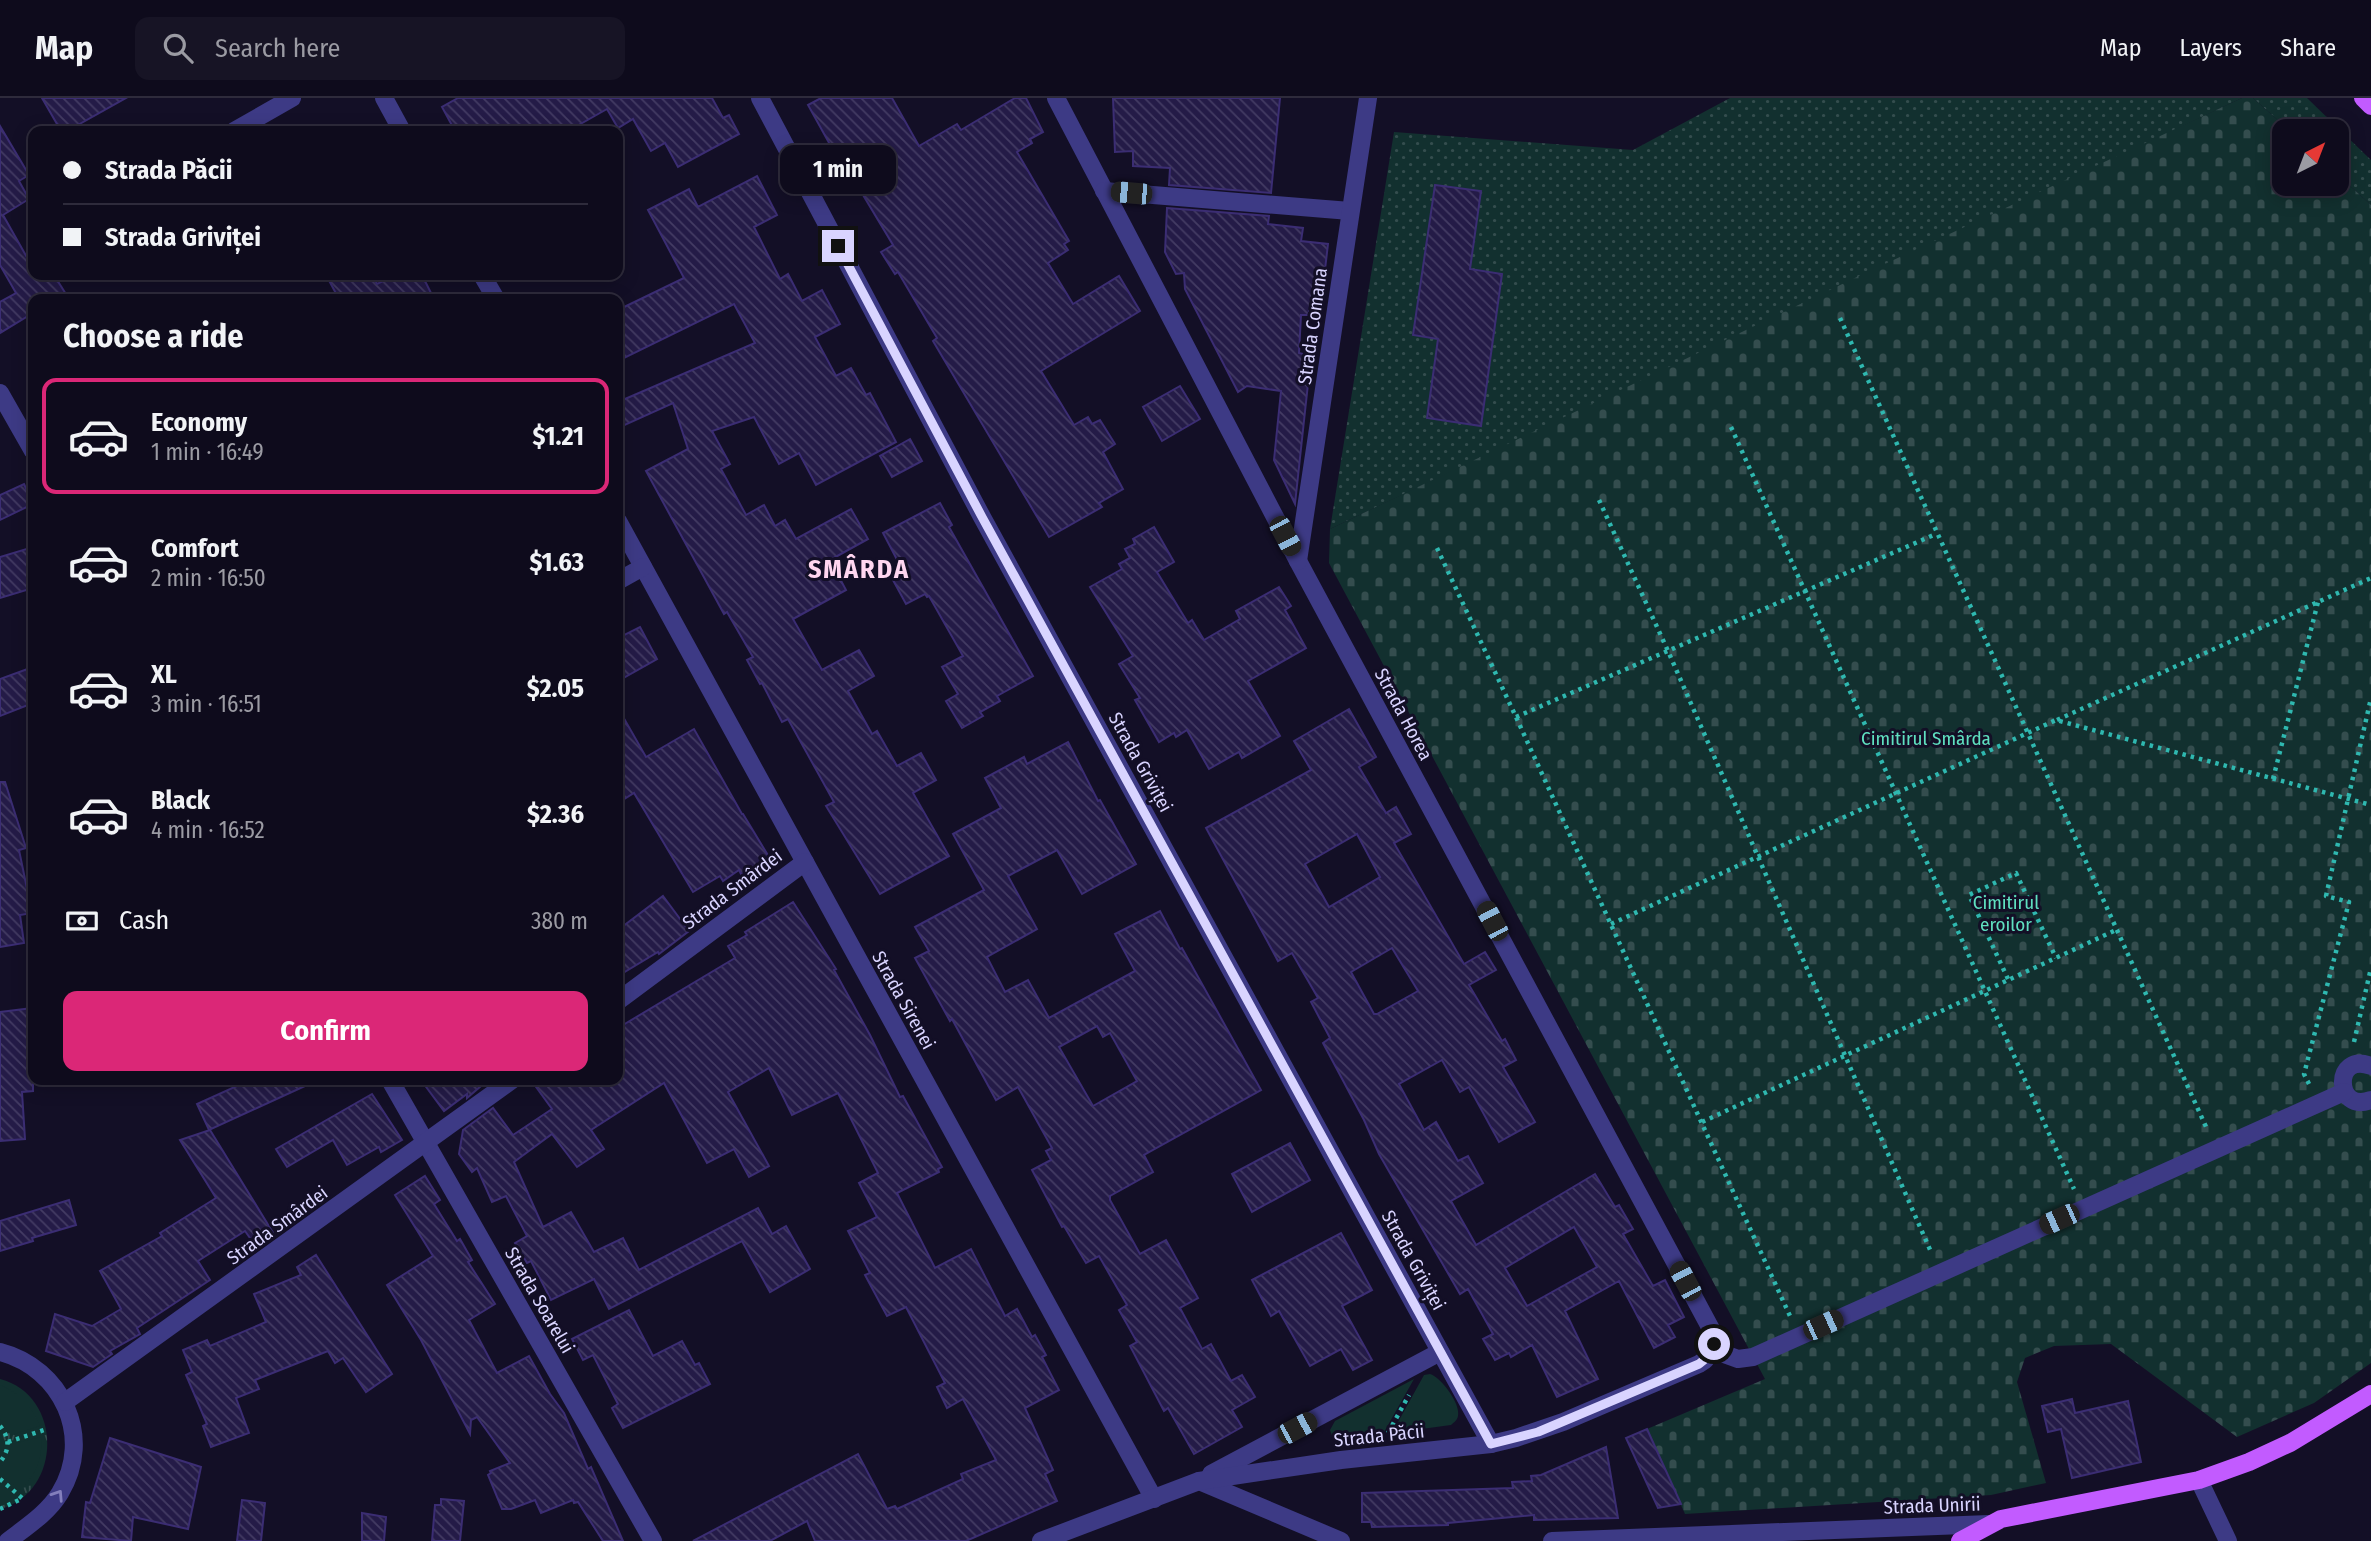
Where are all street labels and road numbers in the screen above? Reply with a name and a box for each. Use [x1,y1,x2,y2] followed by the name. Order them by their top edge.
[1293,266,1332,386] street label: Strada Comana
[1370,664,1437,764] street label: Strada Horea
[1104,708,1177,816] street label: Strada Griviței
[678,844,787,934] street label: Strada Smârdei
[867,947,940,1053] street label: Strada Sirenei
[222,1181,332,1270] street label: Strada Smârdei
[1377,1206,1450,1314] street label: Strada Griviței
[500,1243,579,1357] street label: Strada Soarelui
[1333,1419,1425,1452] street label: Strada Păcii
[1883,1492,1981,1519] street label: Strada Unirii

